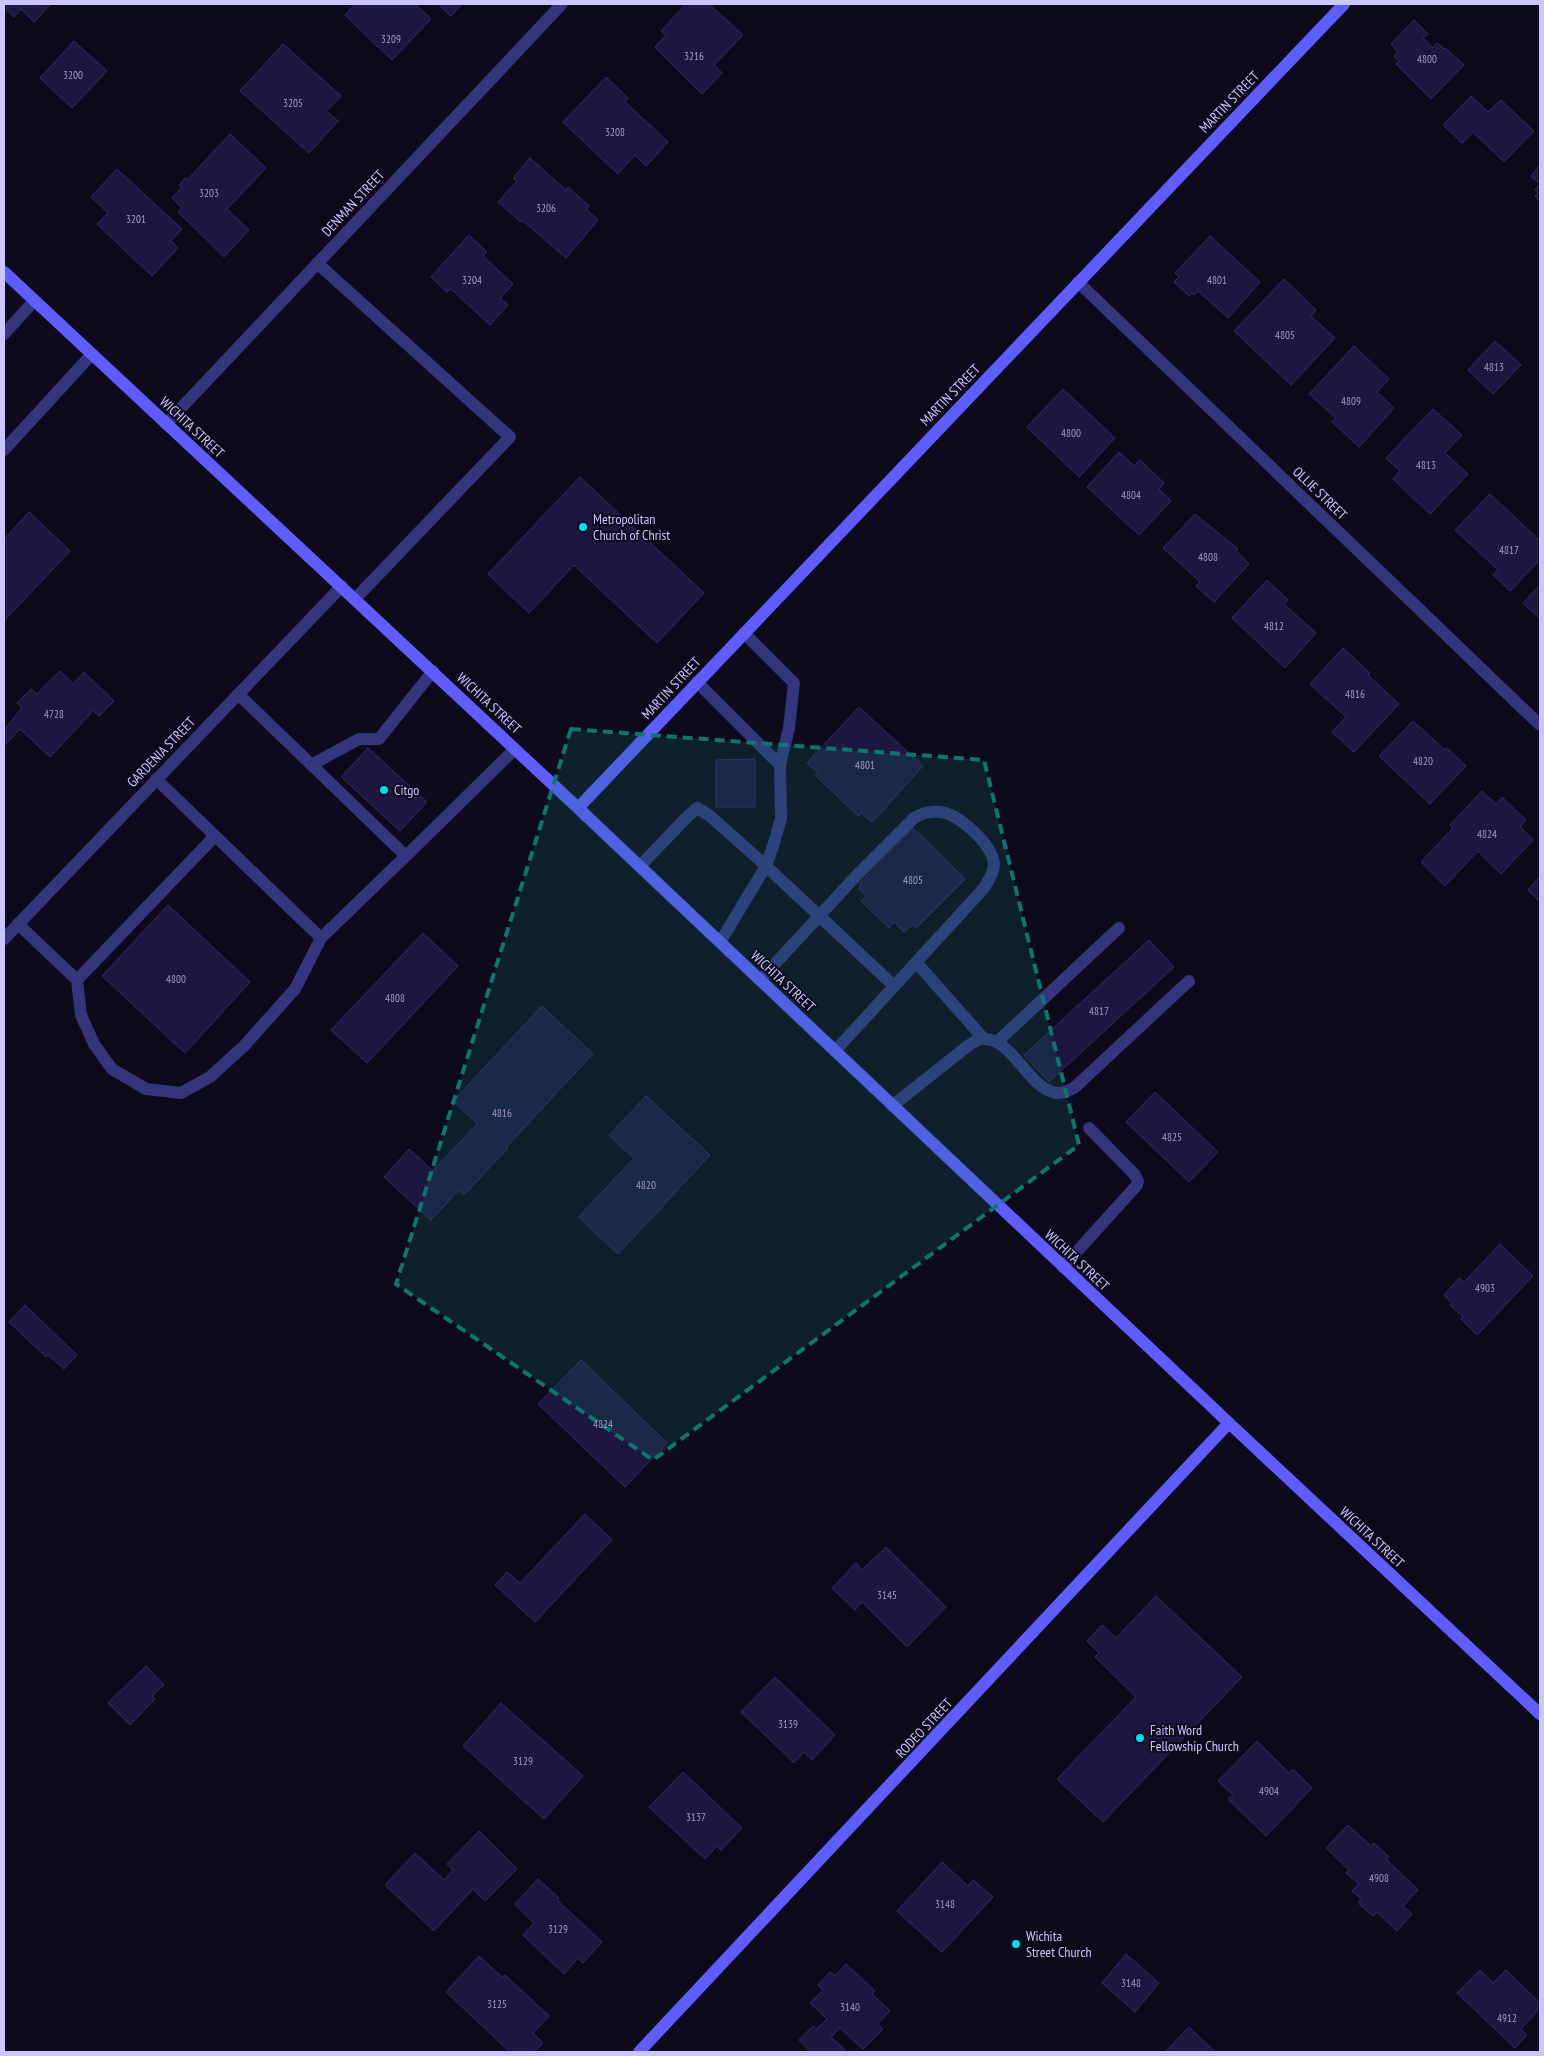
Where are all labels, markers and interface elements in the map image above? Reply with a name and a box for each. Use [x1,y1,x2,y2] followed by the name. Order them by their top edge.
[381,32,401,46] house number: 3209
[684,49,704,63] house number: 3216
[1417,52,1437,66] house number: 4800
[1195,67,1263,137] street label: MARTIN STREET
[63,68,83,82] house number: 3200
[283,96,303,110] house number: 3205
[605,125,625,139] house number: 3208
[318,166,389,240] street label: DENMAN STREET
[199,186,219,200] house number: 3203
[536,201,556,215] house number: 3206
[126,212,146,226] house number: 3201
[462,273,482,287] house number: 3204
[1207,273,1227,287] house number: 4801
[1275,328,1295,342] house number: 4805
[916,360,984,430] street label: MARTIN STREET
[1484,360,1504,374] house number: 4813
[156,393,229,462] street label: WICHITA STREET
[1341,394,1361,408] house number: 4809
[1061,426,1081,440] house number: 4800
[1416,458,1436,472] house number: 4813
[1289,463,1352,524] street label: OLLIE STREET
[1121,488,1141,502] house number: 4804
[593,510,670,544] place label: Metropolitan Church of Christ
[577,521,589,533] marker: Metropolitan Church of Christ
[1499,543,1519,557] house number: 4817
[1198,550,1218,564] house number: 4808
[1264,619,1284,633] house number: 4812
[638,652,705,723] street label: MARTIN STREET
[453,669,526,738] street label: WICHITA STREET
[1345,687,1365,701] house number: 4816
[44,707,64,721] house number: 4728
[123,713,200,791] street label: GARDENIA STREET
[1413,754,1433,768] house number: 4820
[855,758,875,772] house number: 4801
[394,781,419,799] place label: Citgo
[378,784,390,796] marker: Citgo
[1477,827,1497,841] house number: 4824
[903,873,923,887] house number: 4805
[747,947,820,1016] street label: WICHITA STREET
[166,972,186,986] house number: 4800
[385,991,405,1005] house number: 4808
[1089,1004,1109,1018] house number: 4817
[492,1106,512,1120] house number: 4816
[1162,1130,1182,1144] house number: 4825
[636,1178,656,1192] house number: 4820
[1041,1226,1114,1295] street label: WICHITA STREET
[1475,1281,1495,1295] house number: 4903
[593,1417,613,1431] house number: 4824
[1336,1503,1409,1572] street label: WICHITA STREET
[877,1588,897,1602] house number: 3145
[892,1694,957,1762] street label: RODEO STREET
[778,1717,798,1731] house number: 3139
[1150,1721,1239,1755] place label: Faith Word Fellowship Church
[1134,1732,1146,1744] marker: Faith Word Fellowship Church
[513,1754,533,1768] house number: 3129
[1259,1784,1279,1798] house number: 4904
[686,1810,706,1824] house number: 3137
[1369,1871,1389,1885] house number: 4908
[935,1897,955,1911] house number: 3148
[548,1922,568,1936] house number: 3129
[1026,1927,1092,1961] place label: Wichita Street Church
[1010,1938,1022,1950] marker: Wichita Street Church
[1121,1976,1141,1990] house number: 3148
[487,1997,507,2011] house number: 3125
[840,2000,860,2014] house number: 3140
[1497,2011,1517,2025] house number: 4912

